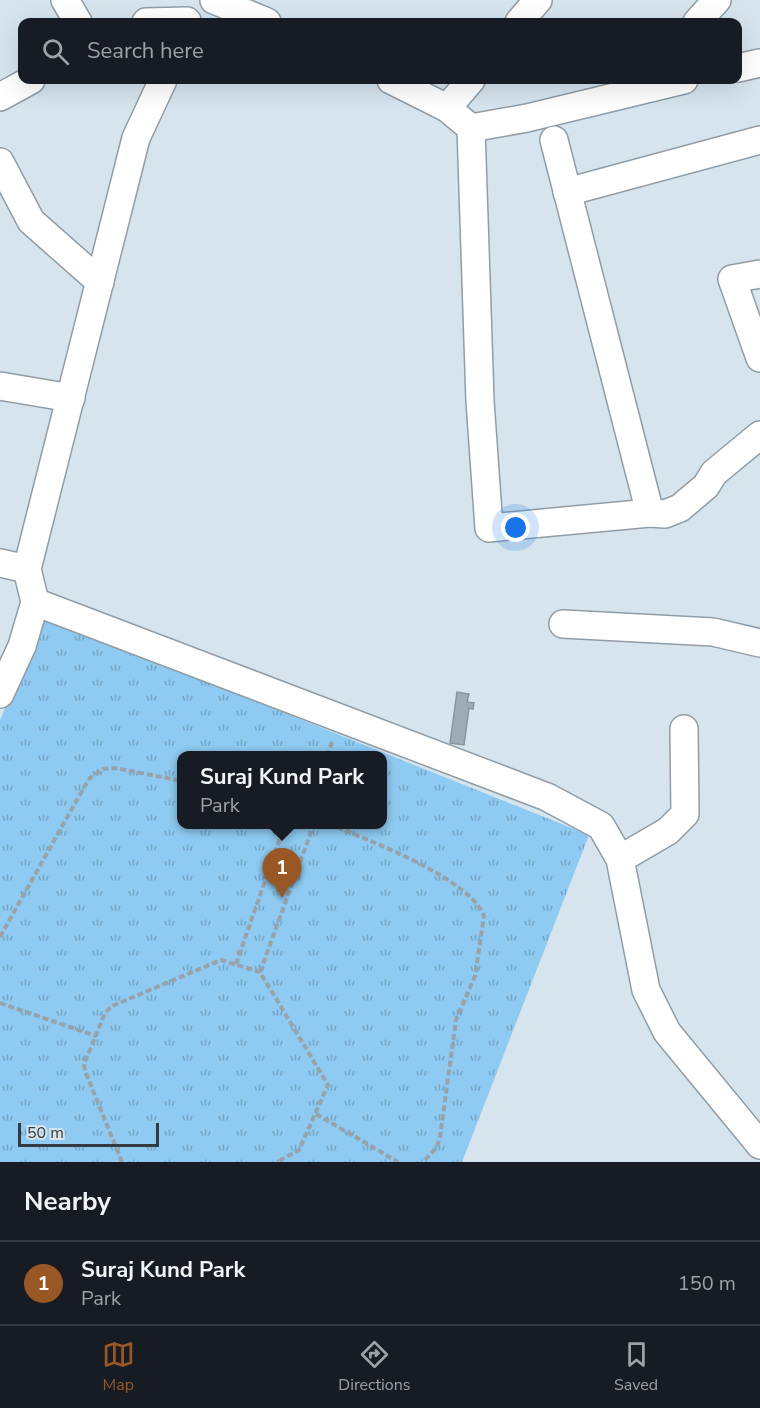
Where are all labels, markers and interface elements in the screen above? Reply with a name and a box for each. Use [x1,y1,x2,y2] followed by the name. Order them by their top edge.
[18,18,742,84] search box
[39,35,72,68] icon: search
[87,36,204,66] text: Search here
[501,513,530,542] your location
[177,751,387,829] popup
[200,762,364,792] text: Suraj Kund Park
[200,792,240,819] text: Park
[262,848,302,898] pin: 1
[18,1120,159,1148] scale bar
[27,1122,64,1144] text: 50 m
[24,1184,111,1219] text: Nearby
[81,1255,245,1285] text: Suraj Kund Park
[38,1270,50,1297] text: 1
[678,1270,736,1297] text: 150 m
[81,1285,121,1312] text: Park
[102,1338,135,1396] tab: Map
[338,1338,410,1396] tab: Directions
[614,1338,658,1396] tab: Saved

